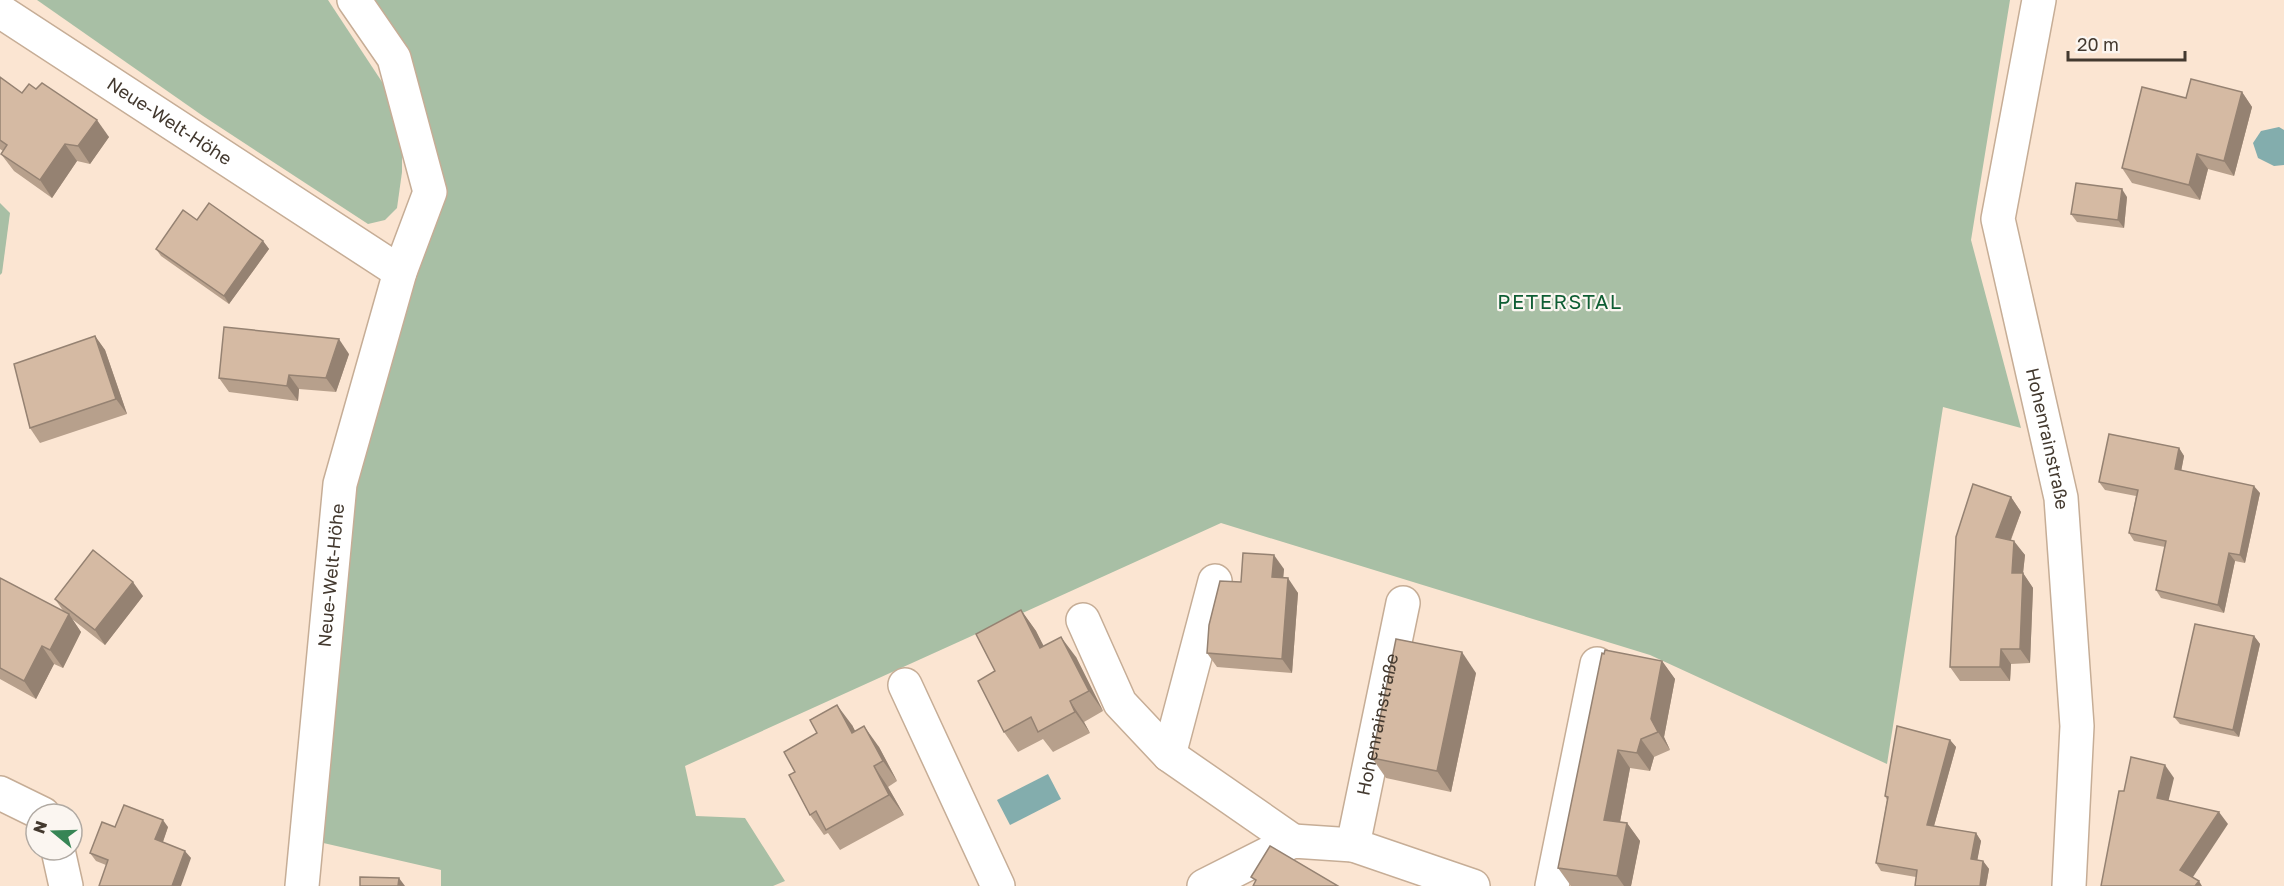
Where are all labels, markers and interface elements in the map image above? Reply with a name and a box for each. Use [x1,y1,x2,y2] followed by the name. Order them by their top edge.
[2068,24,2185,62] scale bar
[2077,33,2119,55] text: 20 m
[103,72,236,169] street label: Neue-Welt-Höhe
[1497,289,1623,313] district label: PETERSTAL
[2022,365,2074,510] street label: Hohenrainstraße
[313,502,348,648] street label: Neue-Welt-Höhe
[1351,651,1402,797] street label: Hohenrainstraße
[24,802,84,862] north arrow
[28,818,51,836] text: N

